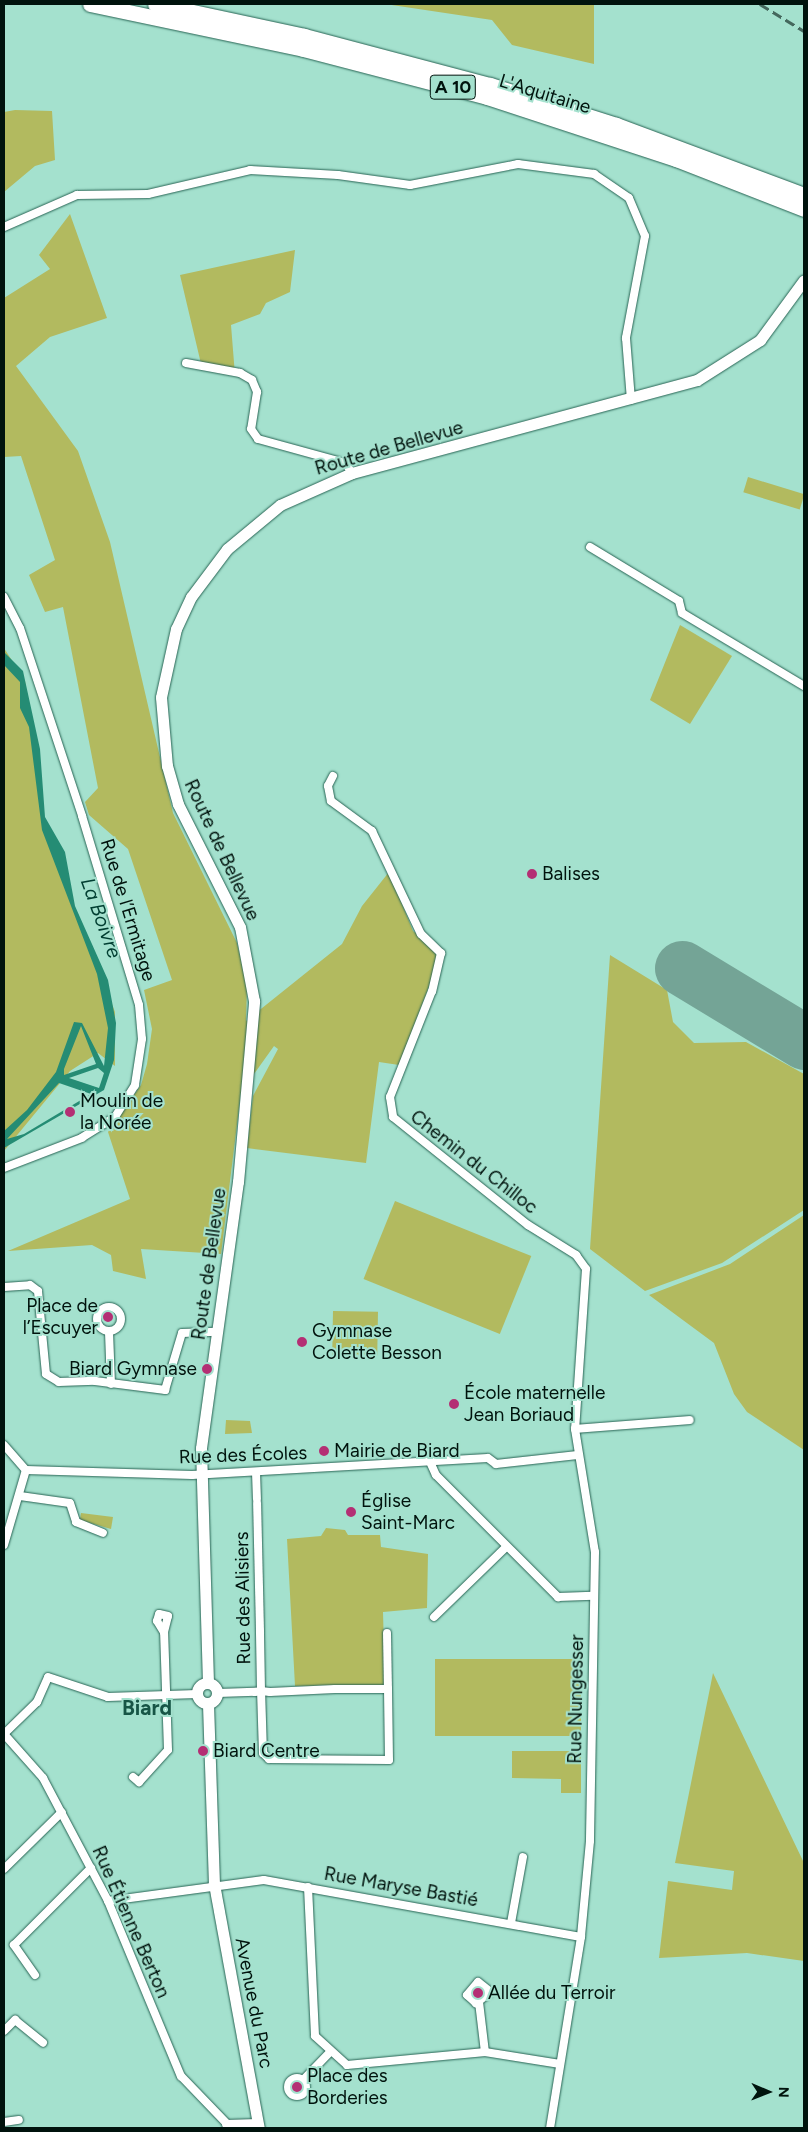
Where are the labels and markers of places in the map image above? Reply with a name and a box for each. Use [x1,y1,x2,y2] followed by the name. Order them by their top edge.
[542,863,600,885] place label: Balises
[526,868,538,880] marker: Balises
[80,1090,163,1134] place label: Moulin de la Norée
[64,1106,76,1118] marker: Moulin de la Norée
[23,1295,98,1339] place label: Place de l’Escuyer
[102,1311,114,1323] marker: Place de l’Escuyer
[312,1320,442,1364] place label: Gymnase Colette Besson
[296,1336,308,1348] marker: Gymnase Colette Besson
[69,1358,197,1380] place label: Biard Gymnase
[201,1363,213,1375] marker: Biard Gymnase
[464,1382,605,1426] place label: École maternelle Jean Boriaud
[448,1398,460,1410] marker: École maternelle Jean Boriaud
[334,1440,460,1462] place label: Mairie de Biard
[318,1445,330,1457] marker: Mairie de Biard
[361,1490,455,1534] place label: Église Saint-Marc
[345,1506,357,1518] marker: Église Saint-Marc
[213,1740,320,1762] place label: Biard Centre
[197,1745,209,1757] marker: Biard Centre
[488,1982,615,2004] place label: Allée du Terroir
[472,1987,484,1999] marker: Allée du Terroir
[307,2065,388,2109] place label: Place des Borderies
[291,2081,303,2093] marker: Place des Borderies

